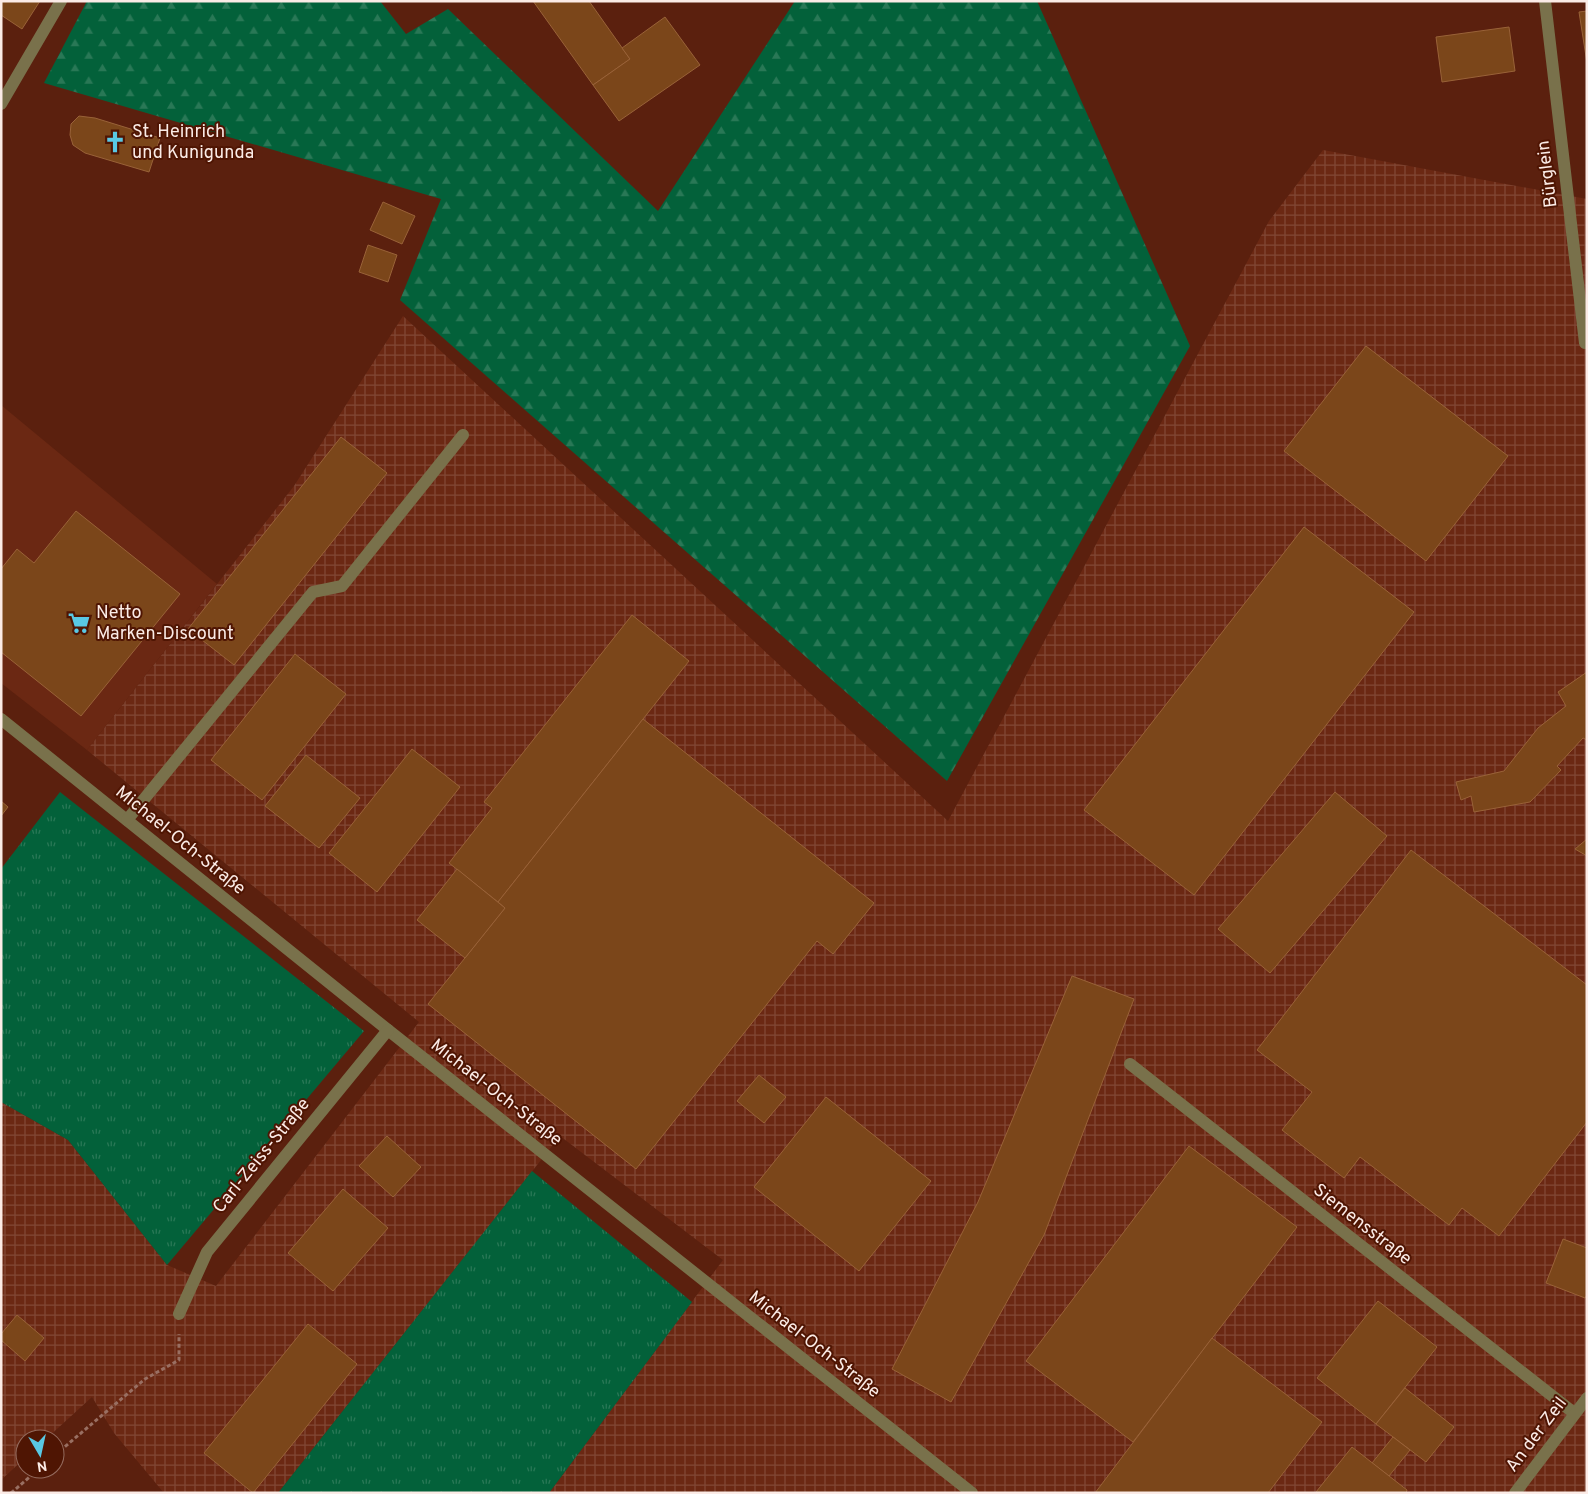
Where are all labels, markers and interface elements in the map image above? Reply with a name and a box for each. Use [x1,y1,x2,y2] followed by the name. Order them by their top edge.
[132,121,254,165] place label: St. Heinrich und Kunigunda
[102,129,128,155] church icon: St. Heinrich und Kunigunda
[1532,139,1564,209] street label: Bürglein
[96,602,234,646] place label: Netto Marken-Discount
[66,610,92,636] supermarket icon: Netto Marken-Discount
[110,781,250,901] street label: Michael-Och-Straße
[425,1034,567,1152] street label: Michael-Och-Straße
[208,1094,316,1218] street label: Carl-Zeiss-Straße
[1308,1179,1416,1271] street label: Siemensstraße
[743,1286,885,1404] street label: Michael-Och-Straße
[1501,1393,1573,1477] street label: An der Zeil
[15,1429,65,1479] north arrow
[35,1456,48,1475] text: N

